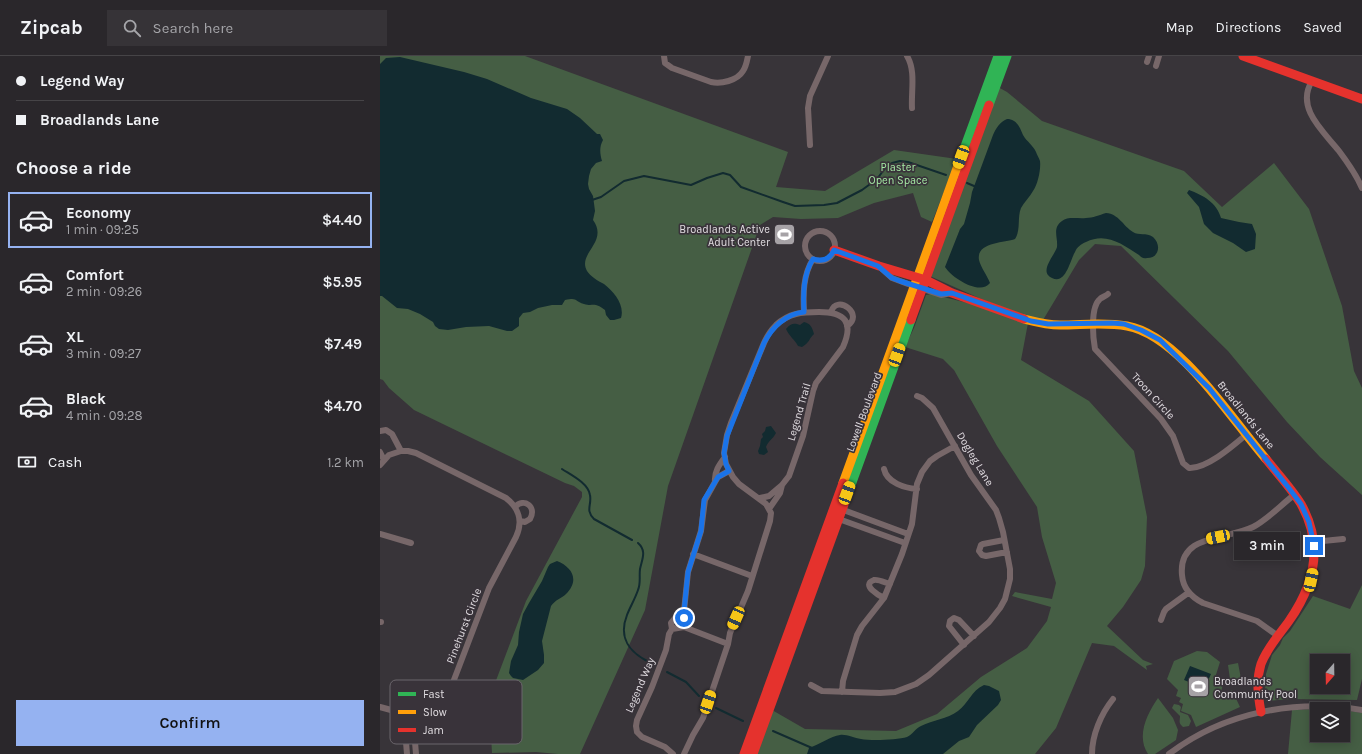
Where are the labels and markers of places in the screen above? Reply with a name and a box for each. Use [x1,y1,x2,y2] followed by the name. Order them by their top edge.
[772,222,798,248] sports icon: Broadlands Active Adult Center
[679,223,770,249] place label: Broadlands Active Adult Center
[1185,674,1211,700] sports icon: Broadlands Community Pool
[1214,675,1297,701] place label: Broadlands Community Pool

